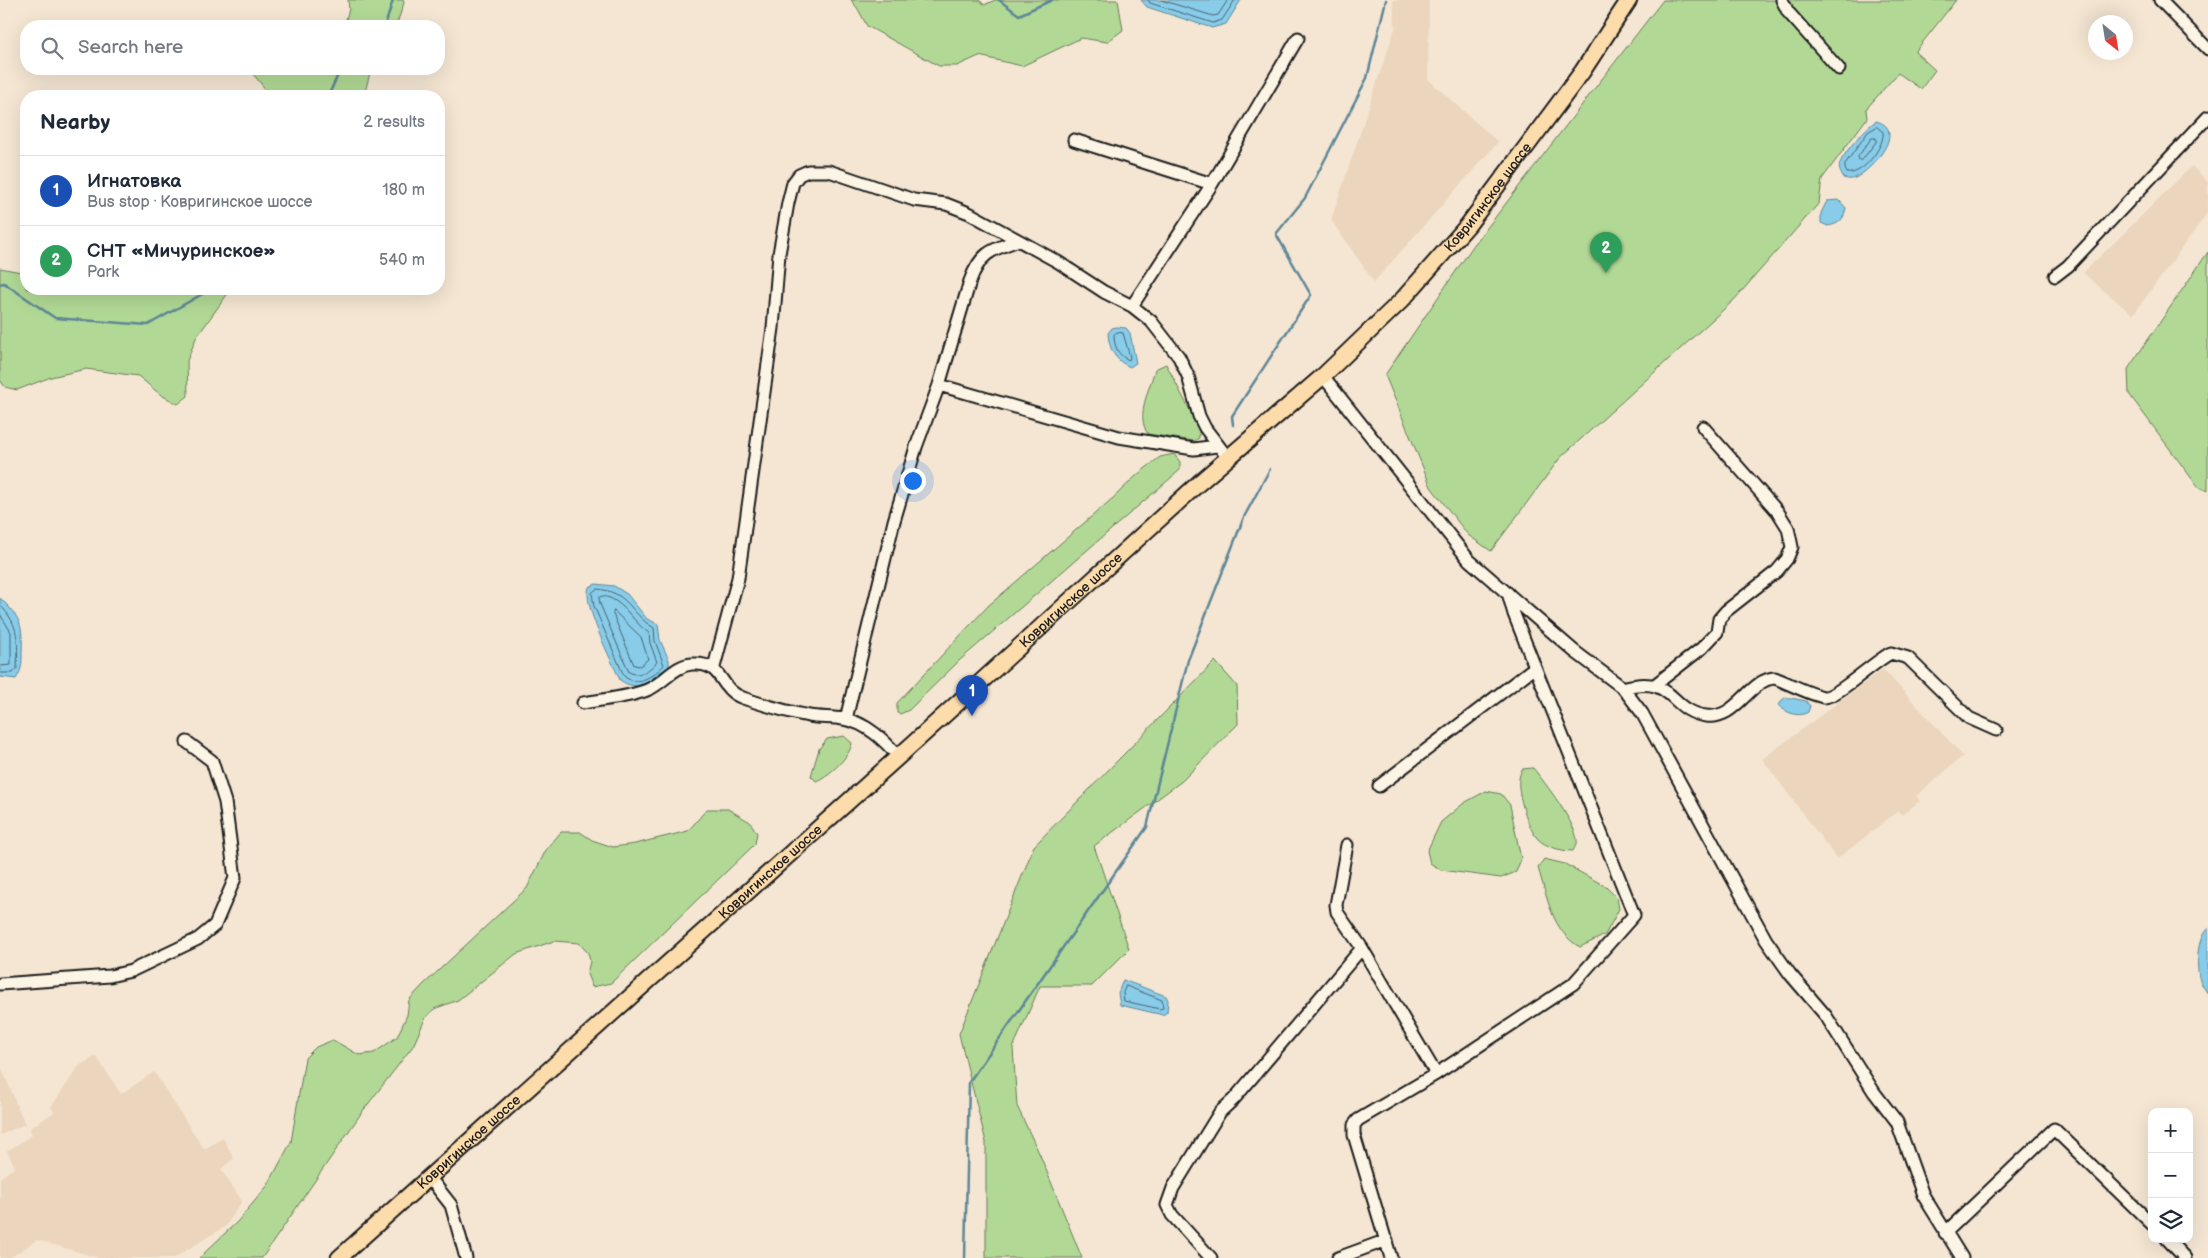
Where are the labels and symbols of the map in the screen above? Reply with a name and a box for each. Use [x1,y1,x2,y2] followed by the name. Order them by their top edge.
[2088,15,2133,60] north arrow
[1440,139,1535,255] street label: Ковригинское шоссе
[1590,232,1622,273] pin: 2
[900,468,926,494] your location
[1016,549,1126,652] street label: Ковригинское шоссе
[956,675,988,716] pin: 1
[715,821,826,923] street label: Ковригинское шоссе
[414,1091,524,1193] street label: Ковригинское шоссе

